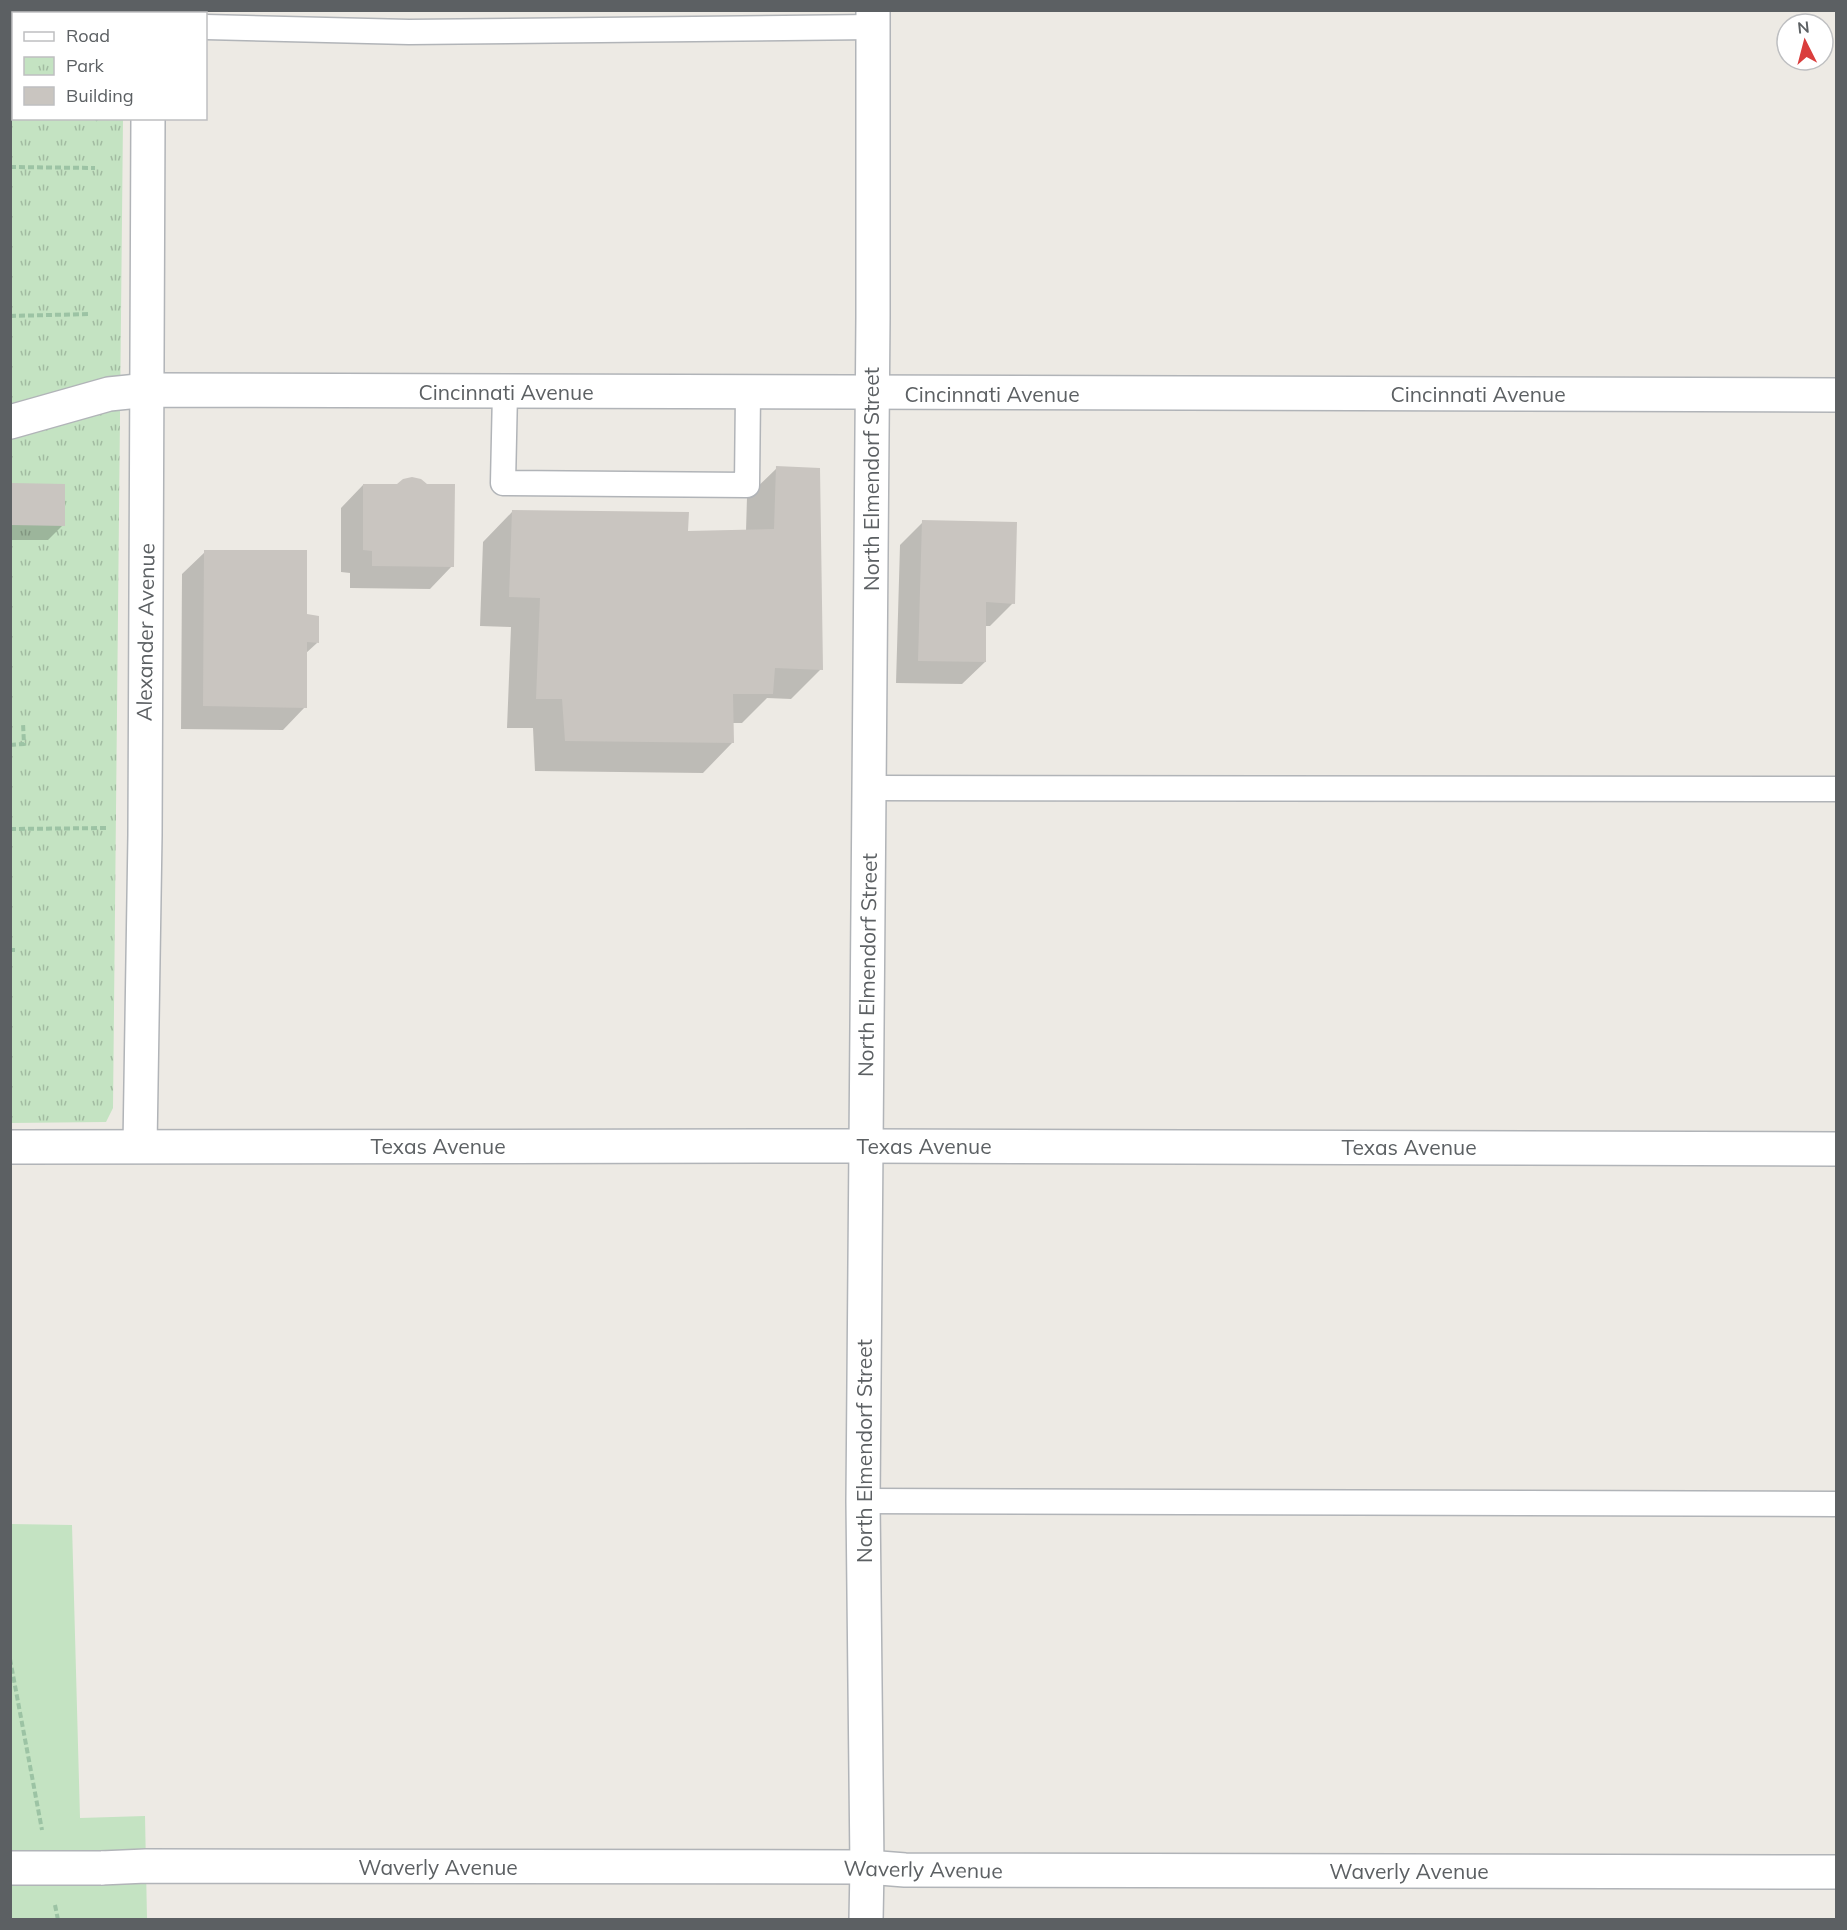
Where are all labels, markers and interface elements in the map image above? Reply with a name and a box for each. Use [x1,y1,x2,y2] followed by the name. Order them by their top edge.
[12,12,207,120] legend
[1775,12,1835,72] north arrow
[1796,17,1810,38] text: N
[66,24,110,47] text: Road
[66,54,105,77] text: Park
[66,84,134,107] text: Building
[858,367,884,591] street label: North Elmendorf Street
[418,379,594,405] street label: Cincinnati Avenue
[904,381,1080,407] street label: Cincinnati Avenue
[1390,381,1566,407] street label: Cincinnati Avenue
[130,543,160,721] street label: Alexander Avenue
[852,853,882,1077] street label: North Elmendorf Street
[370,1133,506,1159] street label: Texas Avenue
[856,1133,992,1159] street label: Texas Avenue
[1341,1134,1477,1160] street label: Texas Avenue
[851,1339,877,1563] street label: North Elmendorf Street
[358,1854,518,1880] street label: Waverly Avenue
[843,1855,1003,1883] street label: Waverly Avenue
[1329,1858,1489,1884] street label: Waverly Avenue

